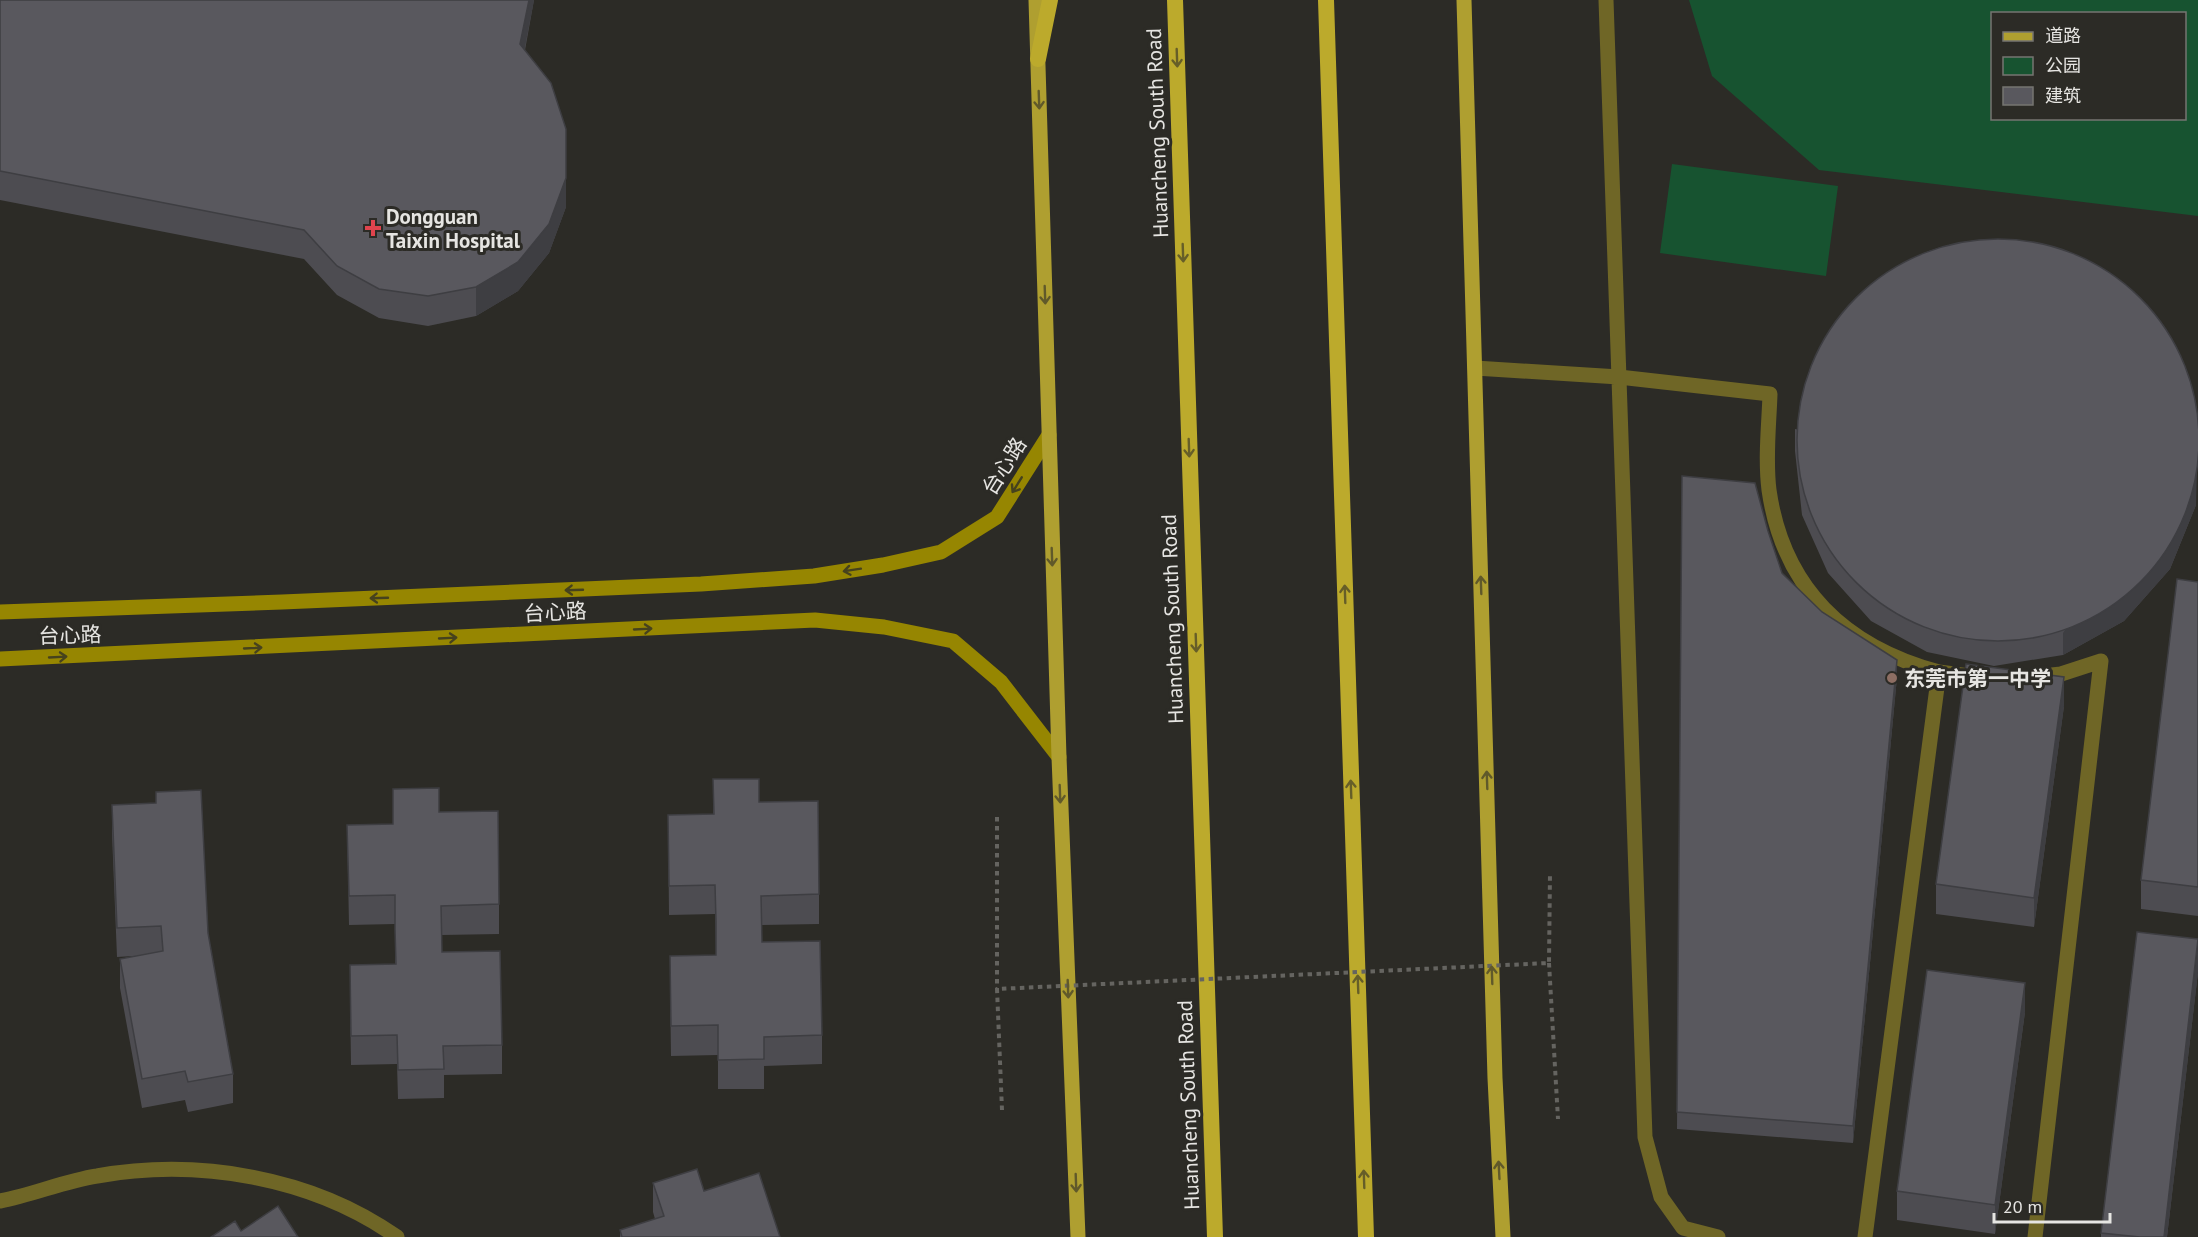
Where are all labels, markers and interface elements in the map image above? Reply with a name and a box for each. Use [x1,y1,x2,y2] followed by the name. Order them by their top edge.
[1991,12,2186,120] legend
[2045,24,2081,47] text: 道路
[1140,28,1174,238] street label: Huancheng South Road
[1171,48,1182,68] one-way arrow
[2045,54,2081,77] text: 公园
[2045,84,2081,107] text: 建筑
[1034,90,1045,110] one-way arrow
[386,203,521,254] place label: Dongguan Taixin Hospital
[364,219,382,237] marker: Dongguan Taixin Hospital
[1177,243,1189,263] one-way arrow
[1039,285,1050,305] one-way arrow
[976,432,1032,500] street label: 台心路
[1184,438,1195,458] one-way arrow
[1011,476,1023,493] one-way arrow
[1155,514,1189,724] street label: Huancheng South Road
[1047,546,1058,566] one-way arrow
[843,565,862,576] one-way arrow
[1475,576,1487,596] one-way arrow
[564,584,584,595] one-way arrow
[1339,584,1351,604] one-way arrow
[370,593,390,604] one-way arrow
[523,597,587,627] street label: 台心路
[38,620,102,650] street label: 台心路
[632,623,652,634] one-way arrow
[438,633,458,644] one-way arrow
[1190,633,1201,653] one-way arrow
[243,643,263,654] one-way arrow
[48,652,68,663] one-way arrow
[1904,665,2051,692] place label: 东莞市第一中学
[1885,671,1899,685] marker: 东莞市第一中学
[1481,771,1492,791] one-way arrow
[1346,779,1357,799] one-way arrow
[1055,783,1066,803] one-way arrow
[1486,966,1498,986] one-way arrow
[1352,974,1363,994] one-way arrow
[1063,978,1074,998] one-way arrow
[1171,1000,1205,1210] street label: Huancheng South Road
[1494,1161,1505,1181] one-way arrow
[1358,1169,1369,1189] one-way arrow
[1070,1173,1082,1193] one-way arrow
[1994,1186,2110,1224] scale bar
[2003,1195,2042,1218] text: 20 m

